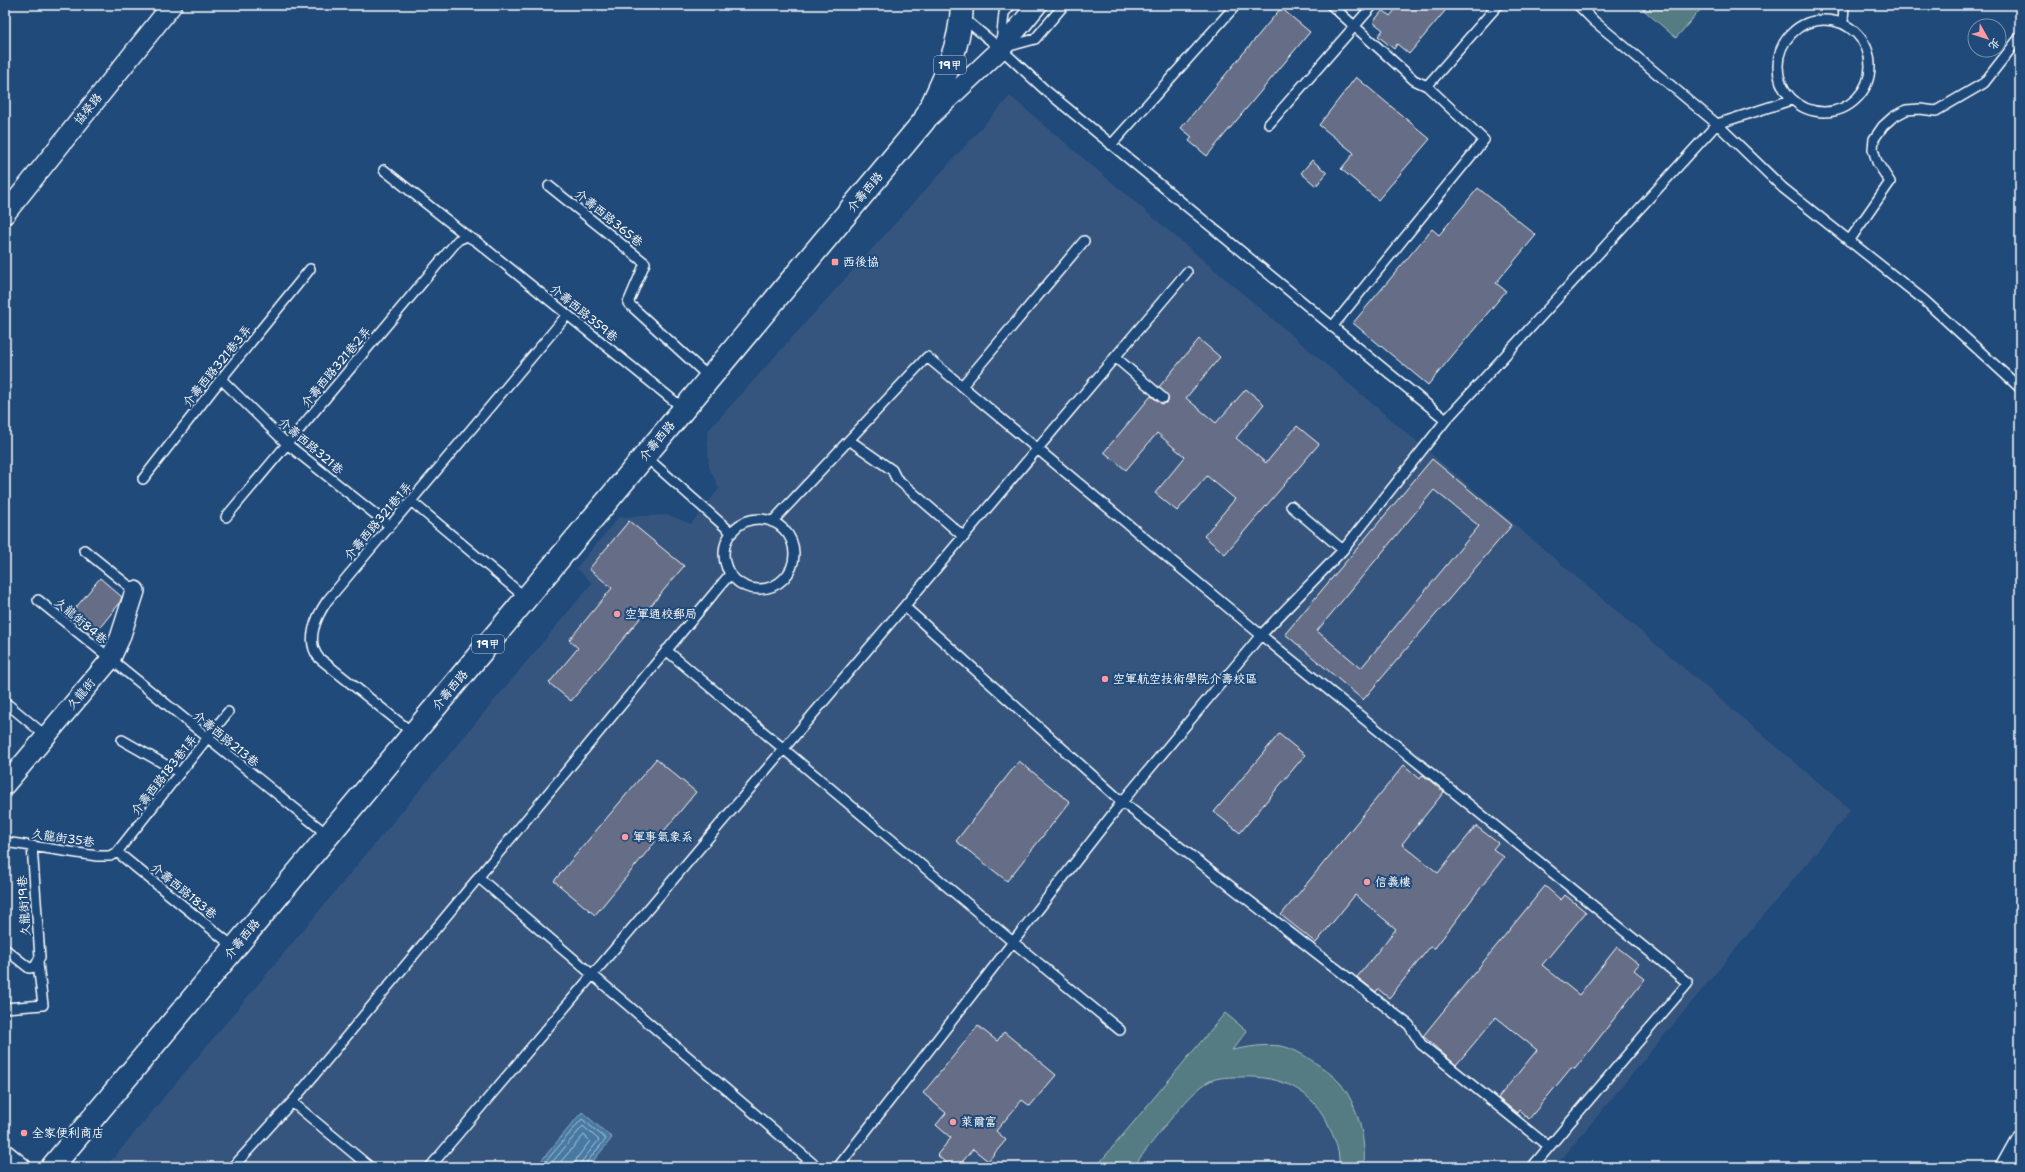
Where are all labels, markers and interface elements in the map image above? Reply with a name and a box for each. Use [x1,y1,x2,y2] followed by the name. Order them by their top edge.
[1967,18,2007,58] north arrow
[1985,35,2004,53] text: 北
[934,56,966,74] road number: 19甲
[70,90,106,128] street label: 協榮路
[843,168,887,216] street label: 介壽西路
[572,186,646,250] street label: 介壽西路365巷
[843,254,879,270] place label: 西後協
[830,257,840,267] marker: 西後協
[547,281,621,345] street label: 介壽西路359巷
[179,322,255,410] street label: 介壽西路321巷3弄
[297,323,375,411] street label: 介壽西路321巷2弄
[275,414,347,478] street label: 介壽西路321巷
[635,417,679,465] street label: 介壽西路
[341,479,415,563] street label: 介壽西路321巷1弄
[51,594,111,648] street label: 久龍街84巷
[625,606,697,622] place label: 空軍通校郵局
[612,609,622,619] marker: 空軍通校郵局
[472,635,504,653] road number: 19甲
[428,666,472,714] street label: 介壽西路
[1113,671,1257,687] place label: 空軍航空技術學院介壽校區
[1100,674,1110,684] marker: 空軍航空技術學院介壽校區
[63,675,99,713] street label: 久龍街
[190,707,262,771] street label: 介壽西路213巷
[128,731,200,819] street label: 介壽西路183巷1弄
[30,826,96,850] street label: 久龍街35巷
[633,829,693,845] place label: 軍事氣象系
[620,832,630,842] marker: 軍事氣象系
[147,859,221,923] street label: 介壽西路183巷
[1375,874,1411,890] place label: 信義樓
[14,875,34,937] street label: 久龍街19巷
[1362,877,1372,887] marker: 信義樓
[220,915,264,963] street label: 介壽西路
[961,1114,997,1130] place label: 萊爾富
[948,1117,958,1127] marker: 萊爾富
[32,1125,104,1141] place label: 全家便利商店
[19,1128,29,1138] marker: 全家便利商店

